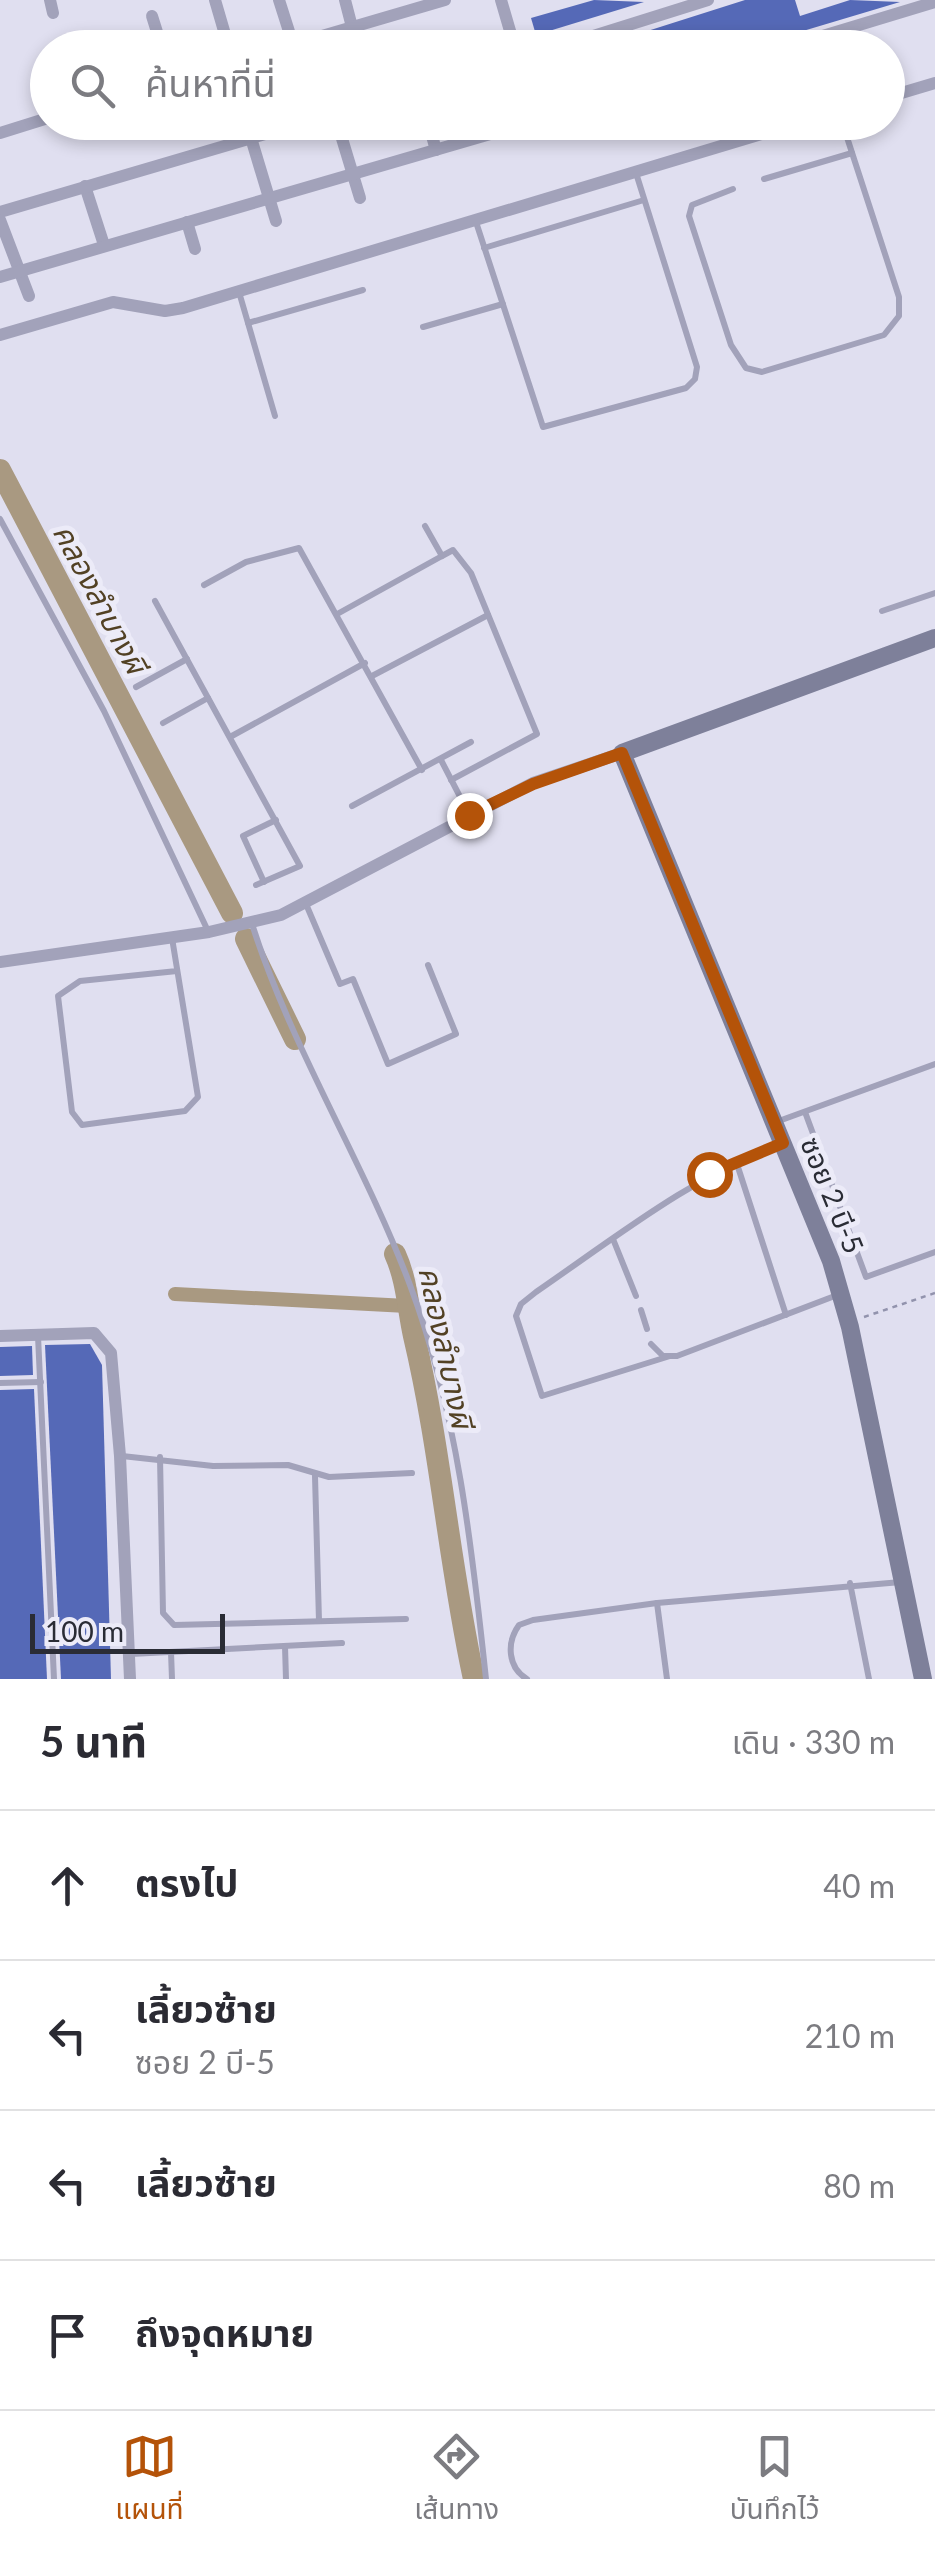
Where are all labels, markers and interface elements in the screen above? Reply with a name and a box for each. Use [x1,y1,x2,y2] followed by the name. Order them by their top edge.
[30,30,905,140] search box
[65,58,120,113] icon: search
[145,59,276,105] text: ค้นหาที่นี่
[47,517,157,682] water label: คลองลำบางผี
[447,793,493,839] route end
[794,1132,872,1258] street label: ซอย 2 บี-5
[687,1152,733,1198] route start
[412,1263,482,1435] water label: คลองลำบางผี
[30,1609,225,1654] scale bar
[45,1614,124,1648] text: 100 m
[40,1716,147,1766] text: 5 นาที
[732,1722,895,1761] text: เดิน · 330 m
[40,1858,95,1913] icon: ahead
[135,1859,238,1905] text: ตรงไป
[823,1866,895,1905] text: 40 m
[135,1985,277,2031] text: เลี้ยวซ้าย
[40,2008,95,2063] icon: left
[805,2016,895,2055] text: 210 m
[135,2042,275,2081] text: ซอย 2 บี-5
[40,2158,95,2213] icon: left
[135,2159,277,2205] text: เลี้ยวซ้าย
[823,2166,895,2205] text: 80 m
[40,2308,95,2363] icon: arrive
[135,2309,314,2355] text: ถึงจุดหมาย
[115,2429,184,2532] tab: แผนที่
[414,2429,499,2532] tab: เส้นทาง
[730,2429,820,2532] tab: บันทึกไว้

